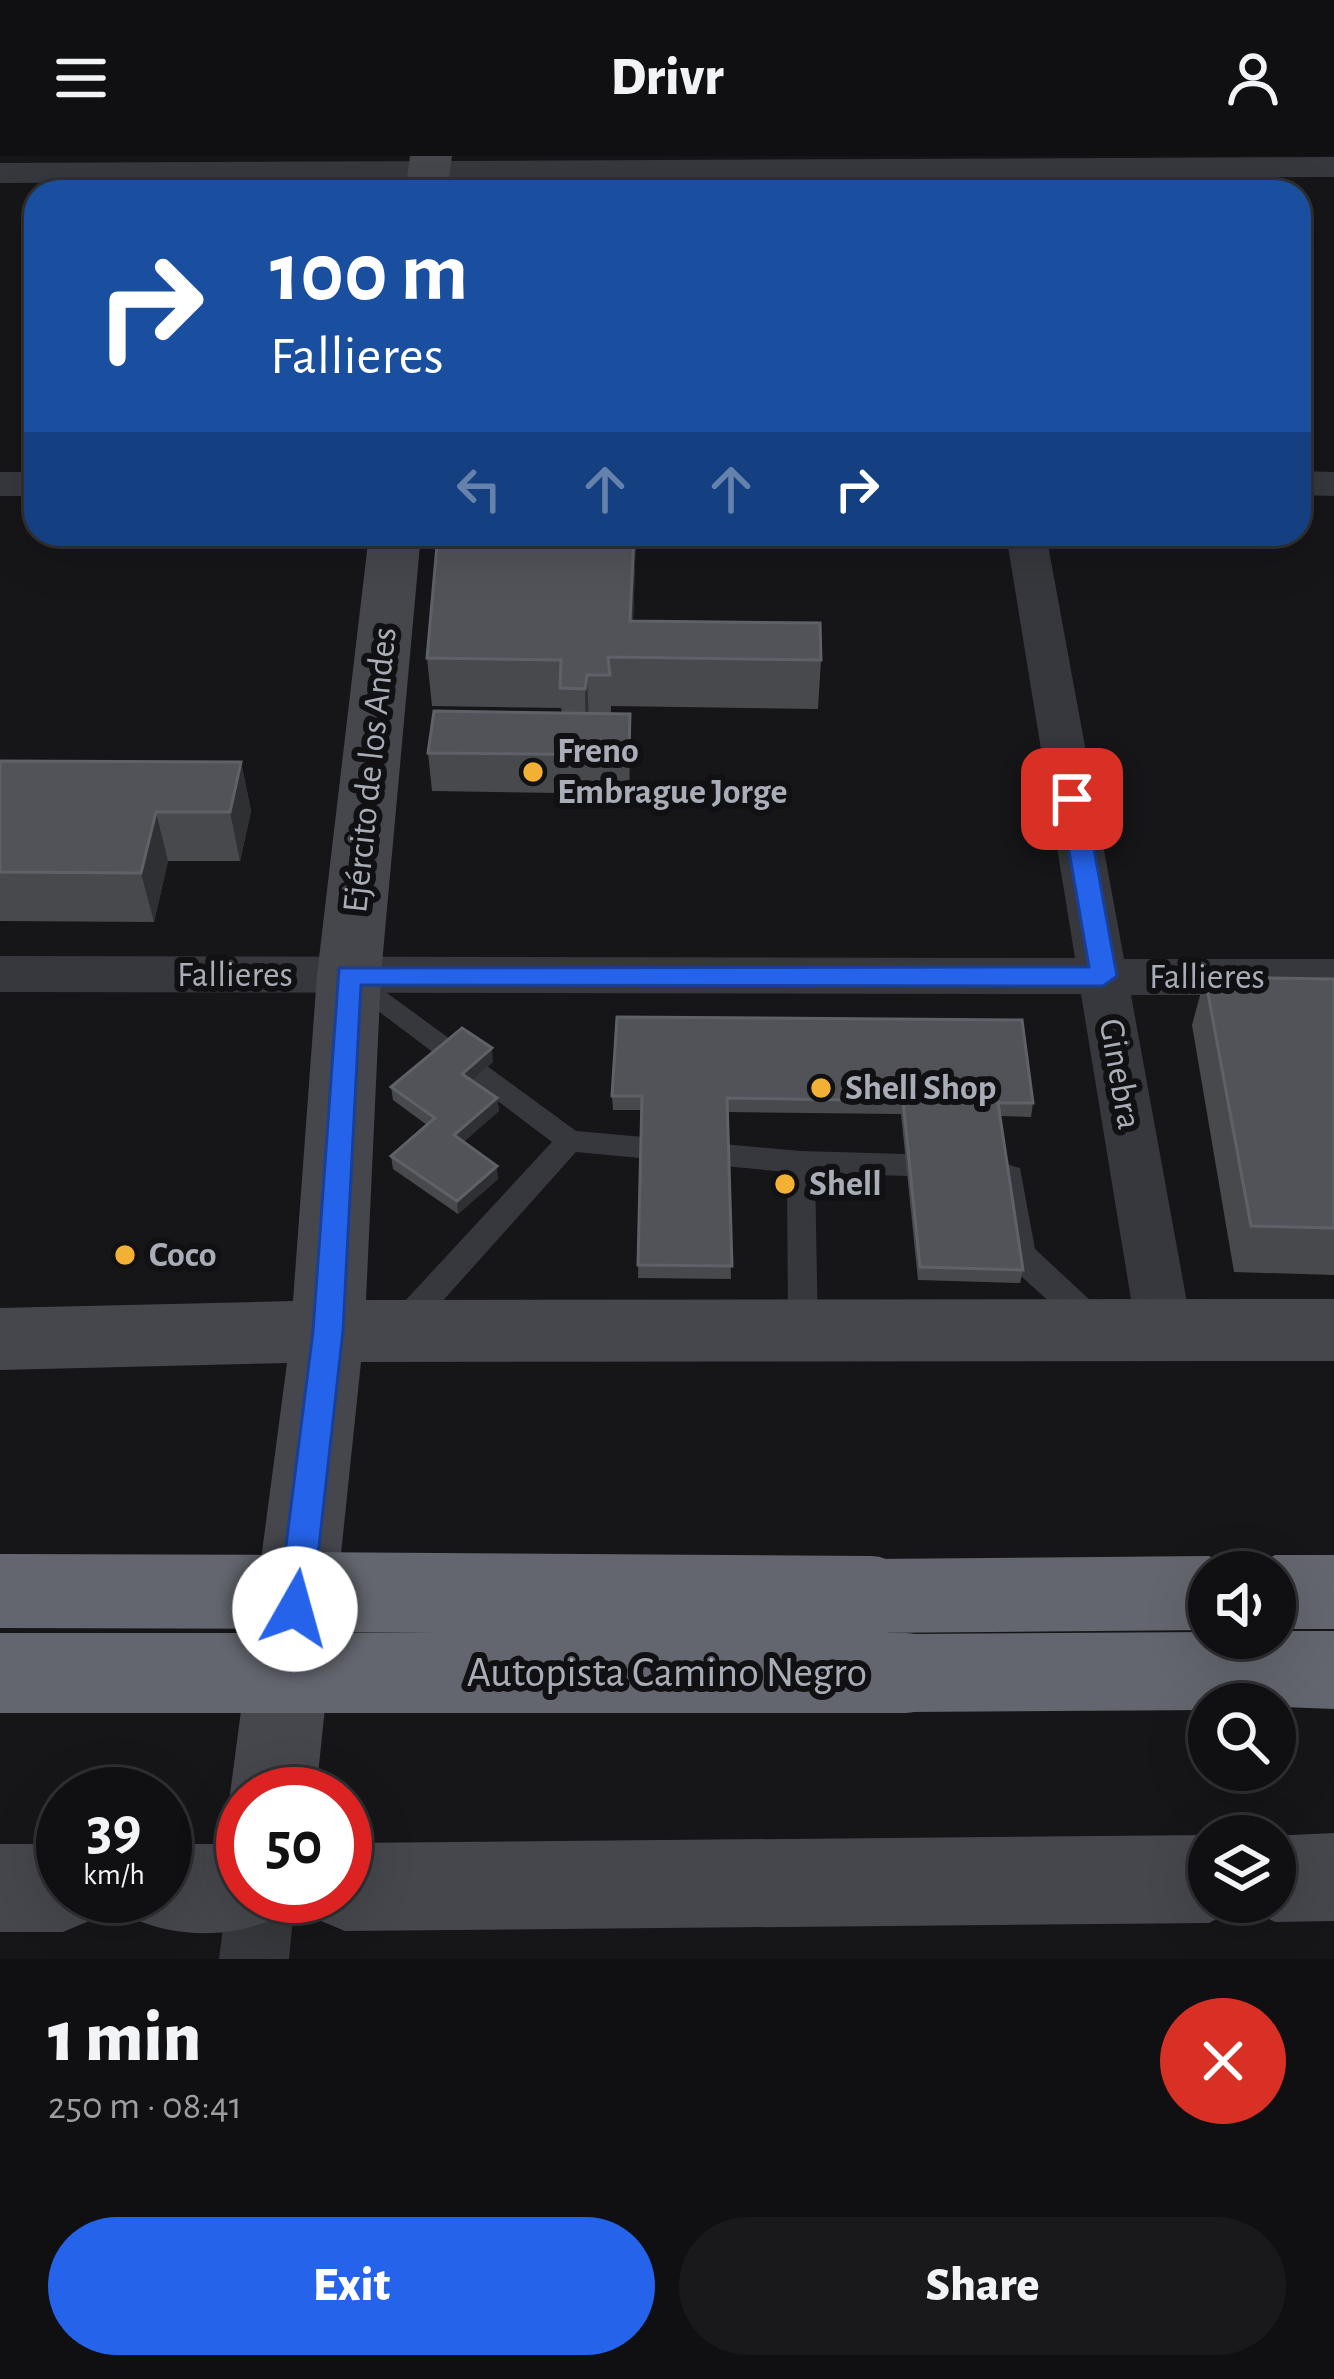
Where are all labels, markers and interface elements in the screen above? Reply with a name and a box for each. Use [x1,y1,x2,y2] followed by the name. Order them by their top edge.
[48,45,114,111] icon: menu
[1220,45,1286,111] icon: person
[610,51,724,105] text: Drivr
[72,228,228,384] icon: right
[270,232,468,316] text: 100 m
[270,330,444,384] text: Fallieres
[446,456,512,522] icon: left
[572,456,638,522] icon: ahead
[698,456,764,522] icon: ahead
[824,456,890,522] icon: right
[337,625,403,915] street label: Ejército de los Andes
[557,733,787,810] place label: Freno Embrague Jorge
[1021,748,1123,850] pin
[520,759,546,785] marker: Freno Embrague Jorge
[1039,766,1105,832] icon: arrive
[177,957,293,993] street label: Fallieres
[1149,959,1265,995] street label: Fallieres
[1093,1016,1147,1132] street label: Ginebra
[845,1070,996,1106] place label: Shell Shop
[808,1075,834,1101] marker: Shell Shop
[809,1166,882,1202] place label: Shell
[772,1171,798,1197] marker: Shell
[149,1237,216,1273] place label: Coco
[112,1242,138,1268] marker: Coco
[232,1546,358,1672] position arrow
[1188,1551,1296,1923] map controls
[1188,1551,1296,1659] button: sound
[467,1652,867,1694] street label: Autopista Camino Negro
[1188,1683,1296,1791] button: search
[216,1767,372,1923] speed limit sign: 50
[87,1800,141,1860] text: 39
[1188,1815,1296,1923] button: layers
[83,1860,145,1890] text: km/h
[1160,1998,1286,2124] button: close
[48,2002,201,2074] text: 1 min
[48,2087,242,2126] text: 250 m · 08:41
[48,2217,655,2355] button: Exit
[679,2217,1286,2355] button: Share

